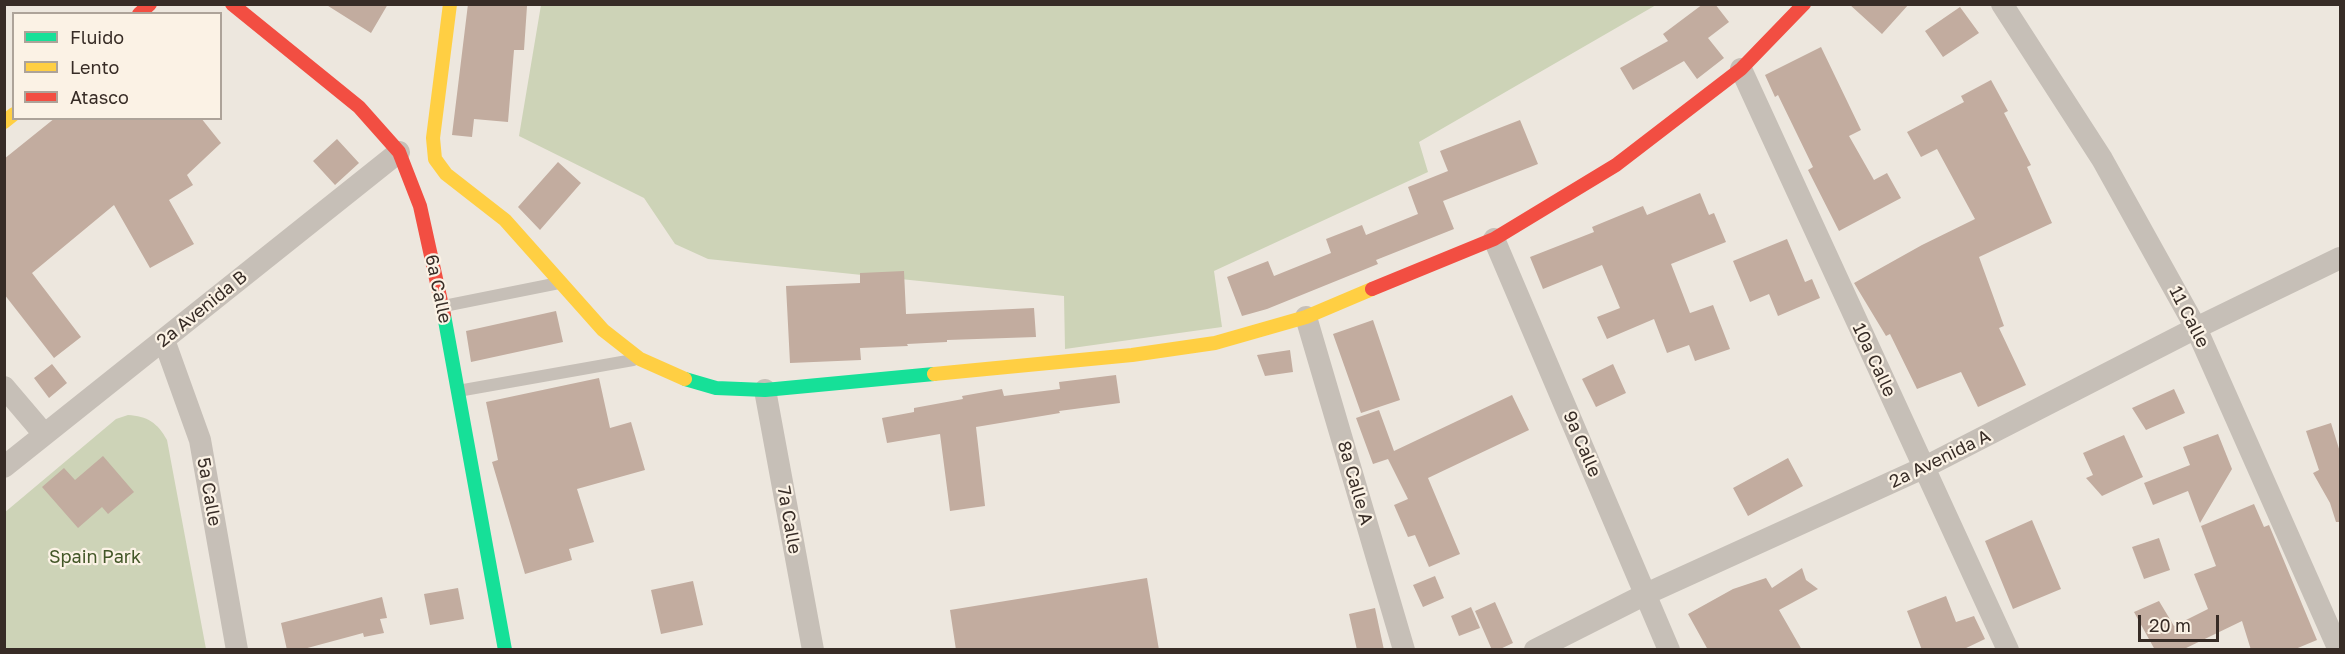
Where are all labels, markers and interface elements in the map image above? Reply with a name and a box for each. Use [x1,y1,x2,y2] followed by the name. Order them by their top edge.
[12,12,222,120] legend
[70,26,124,48] text: Fluido
[70,56,119,78] text: Lento
[70,86,129,108] text: Atasco
[420,253,456,325] street label: 6a Calle
[152,266,252,352] street label: 2a Avenida B
[2164,283,2214,351] street label: 11 Calle
[1848,320,1900,400] street label: 10a Calle
[1558,408,1606,480] street label: 9a Calle
[1886,425,1994,493] street label: 2a Avenida A
[1333,438,1377,528] street label: 8a Calle A
[192,456,226,528] street label: 5a Calle
[772,484,806,556] street label: 7a Calle
[49,546,141,568] park label: Spain Park
[2141,603,2222,641] scale bar
[2149,614,2191,636] text: 20 m

